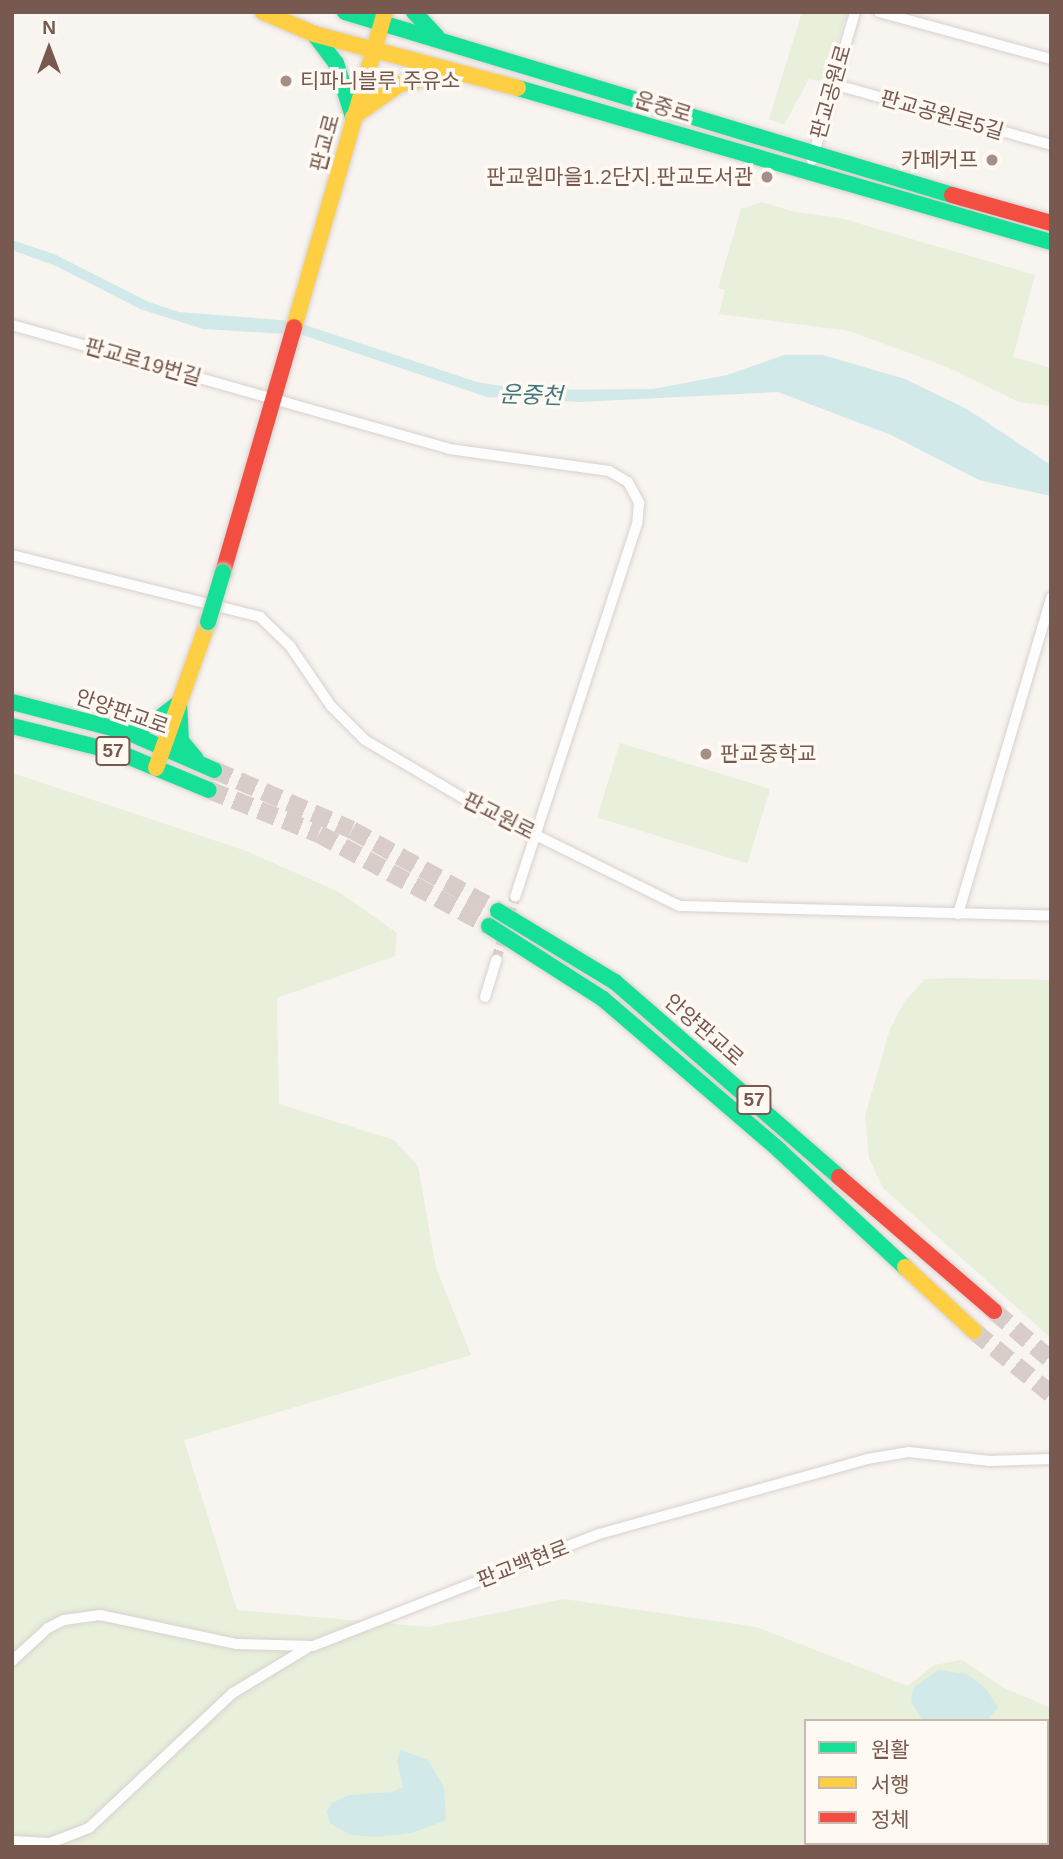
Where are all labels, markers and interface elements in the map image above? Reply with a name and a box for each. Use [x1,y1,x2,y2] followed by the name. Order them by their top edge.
[14,14,84,84] north arrow
[42,17,56,38] text: N
[806,42,856,142] street label: 판교공원로
[300,68,460,94] place label: 티파니블루 주유소
[278,73,294,89] marker: 티파니블루 주유소
[877,85,1007,145] street label: 판교공원로5길
[632,86,694,128] street label: 운중로
[305,112,345,174] street label: 판교로
[901,147,978,173] place label: 카페커프
[984,152,1000,168] marker: 카페커프
[486,164,753,190] place label: 판교원마을1.2단지.판교도서관
[759,169,775,185] marker: 판교원마을1.2단지.판교도서관
[82,333,204,391] street label: 판교로19번길
[499,380,563,410] water label: 운중천
[72,684,172,740] street label: 안양판교로
[94,736,132,766] road number: 57
[720,741,817,767] place label: 판교중학교
[698,746,714,762] marker: 판교중학교
[459,787,539,845] street label: 판교원로
[659,989,749,1071] street label: 안양판교로
[735,1084,773,1116] road number: 57
[473,1535,573,1593] street label: 판교백현로
[804,1719,1049,1845] legend
[871,1738,910,1761] text: 원활
[871,1773,910,1796] text: 서행
[871,1808,910,1831] text: 정체

